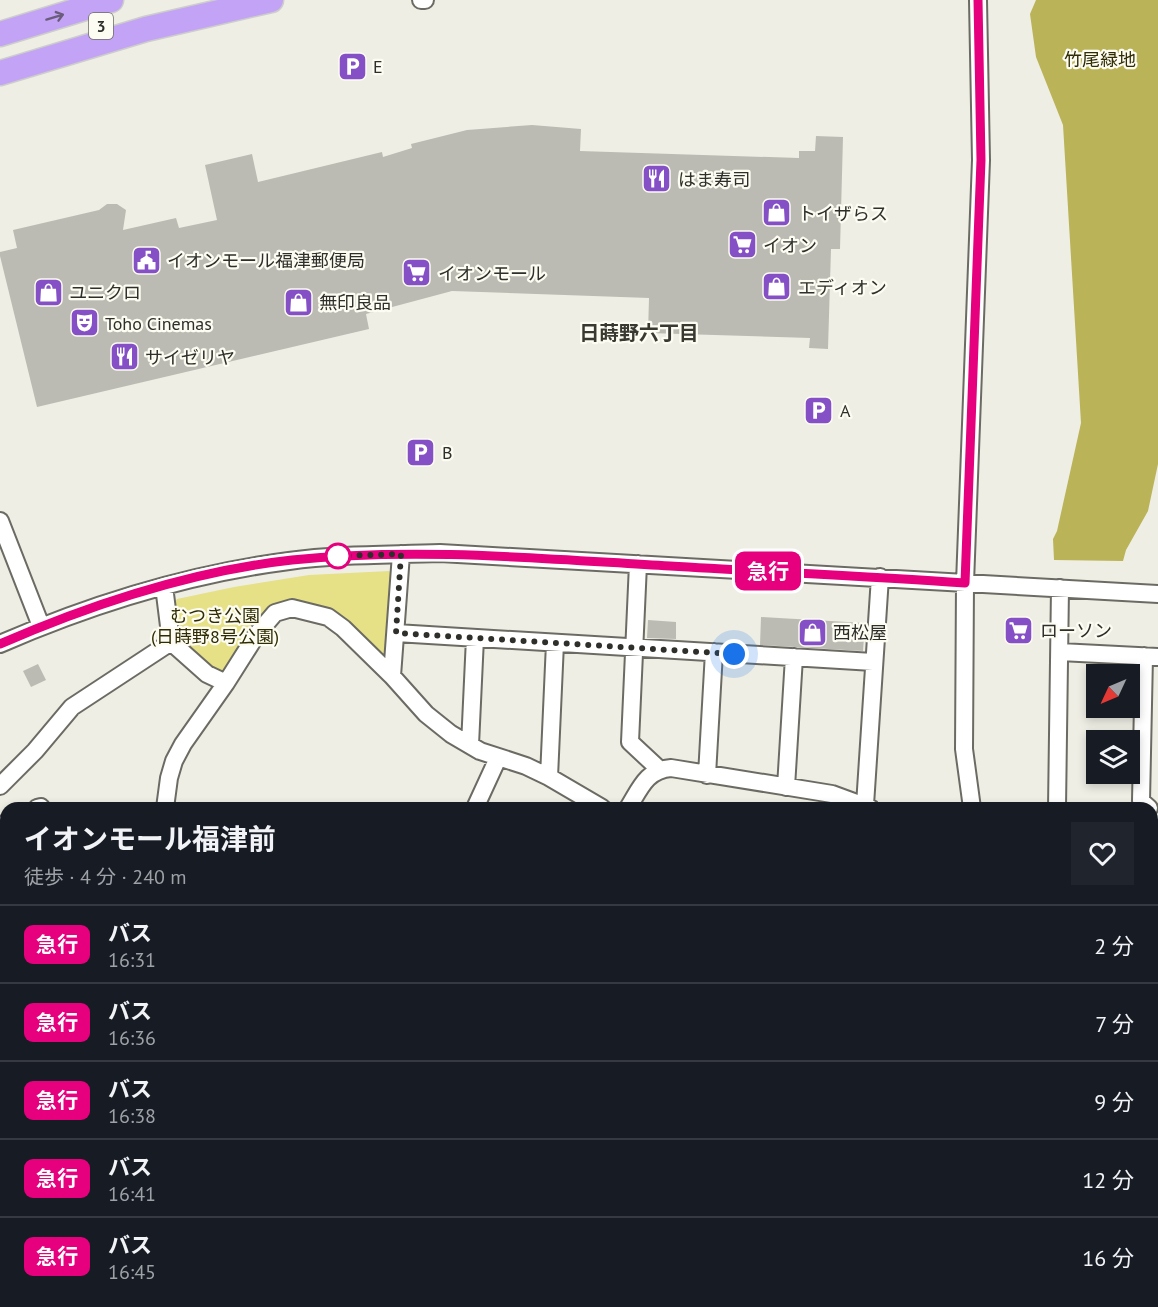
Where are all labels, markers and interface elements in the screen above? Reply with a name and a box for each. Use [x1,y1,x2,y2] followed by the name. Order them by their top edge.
[45,10,64,21] one-way arrow
[89,13,113,39] road number: 3
[1064,48,1136,71] park label: 竹尾緑地
[336,50,368,82] parking icon: E
[373,55,383,78] place label: E
[641,163,673,195] restaurant icon: はま寿司
[678,168,750,191] place label: はま寿司
[761,197,793,229] shop icon: トイザらス
[798,202,888,225] place label: トイザらス
[726,229,758,261] supermarket icon: イオン
[763,234,817,257] place label: イオン
[130,244,162,276] public building icon: イオンモール福津郵便局
[167,249,365,272] place label: イオンモール福津郵便局
[401,257,433,289] supermarket icon: イオンモール
[438,262,546,285] place label: イオンモール
[761,271,793,303] shop icon: エディオン
[32,276,64,308] shop icon: ユニクロ
[798,276,887,299] place label: エディオン
[69,281,141,304] place label: ユニクロ
[282,286,314,318] shop icon: 無印良品
[319,291,391,314] place label: 無印良品
[68,307,100,339] theatre icon: Toho Cinemas
[105,312,212,335] place label: Toho Cinemas
[579,320,699,346] district label: 日蒔野六丁目
[108,341,140,373] restaurant icon: サイゼリヤ
[145,346,235,369] place label: サイゼリヤ
[803,394,835,426] parking icon: A
[840,399,851,422] place label: A
[405,436,437,468] parking icon: B
[442,441,453,464] place label: B
[325,543,351,569] unlabelled marker
[741,552,795,590] line badge: 急行
[747,558,789,585] text: 急行
[151,604,279,648] park label: むつき公園 (日蒔野8号公園)
[1003,614,1035,646] supermarket icon: ローソン
[796,616,828,648] shop icon: 西松屋
[1040,619,1112,642] place label: ローソン
[833,621,887,644] place label: 西松屋
[719,639,749,669] your location
[1086,664,1140,718] north arrow
[1086,664,1140,784] map controls
[1086,730,1140,784] button: layers
[24,820,276,857] text: イオンモール福津前
[1071,822,1134,885] button: heart
[24,864,187,890] text: 徒歩 · 4 分 · 240 m
[108,919,152,947] text: バス
[36,931,78,958] text: 急行
[1094,932,1134,960] text: 2 分
[108,947,156,973] text: 16:31
[108,997,152,1025] text: バス
[36,1009,78,1036] text: 急行
[1095,1010,1134,1038] text: 7 分
[108,1025,156,1051] text: 16:36
[108,1075,152,1103] text: バス
[36,1087,78,1114] text: 急行
[1094,1088,1134,1116] text: 9 分
[108,1103,156,1129] text: 16:38
[108,1153,152,1181] text: バス
[36,1165,78,1192] text: 急行
[1082,1166,1134,1194] text: 12 分
[108,1181,156,1207] text: 16:41
[108,1231,152,1259] text: バス
[36,1243,78,1270] text: 急行
[1082,1244,1134,1272] text: 16 分
[108,1259,156,1285] text: 16:45

